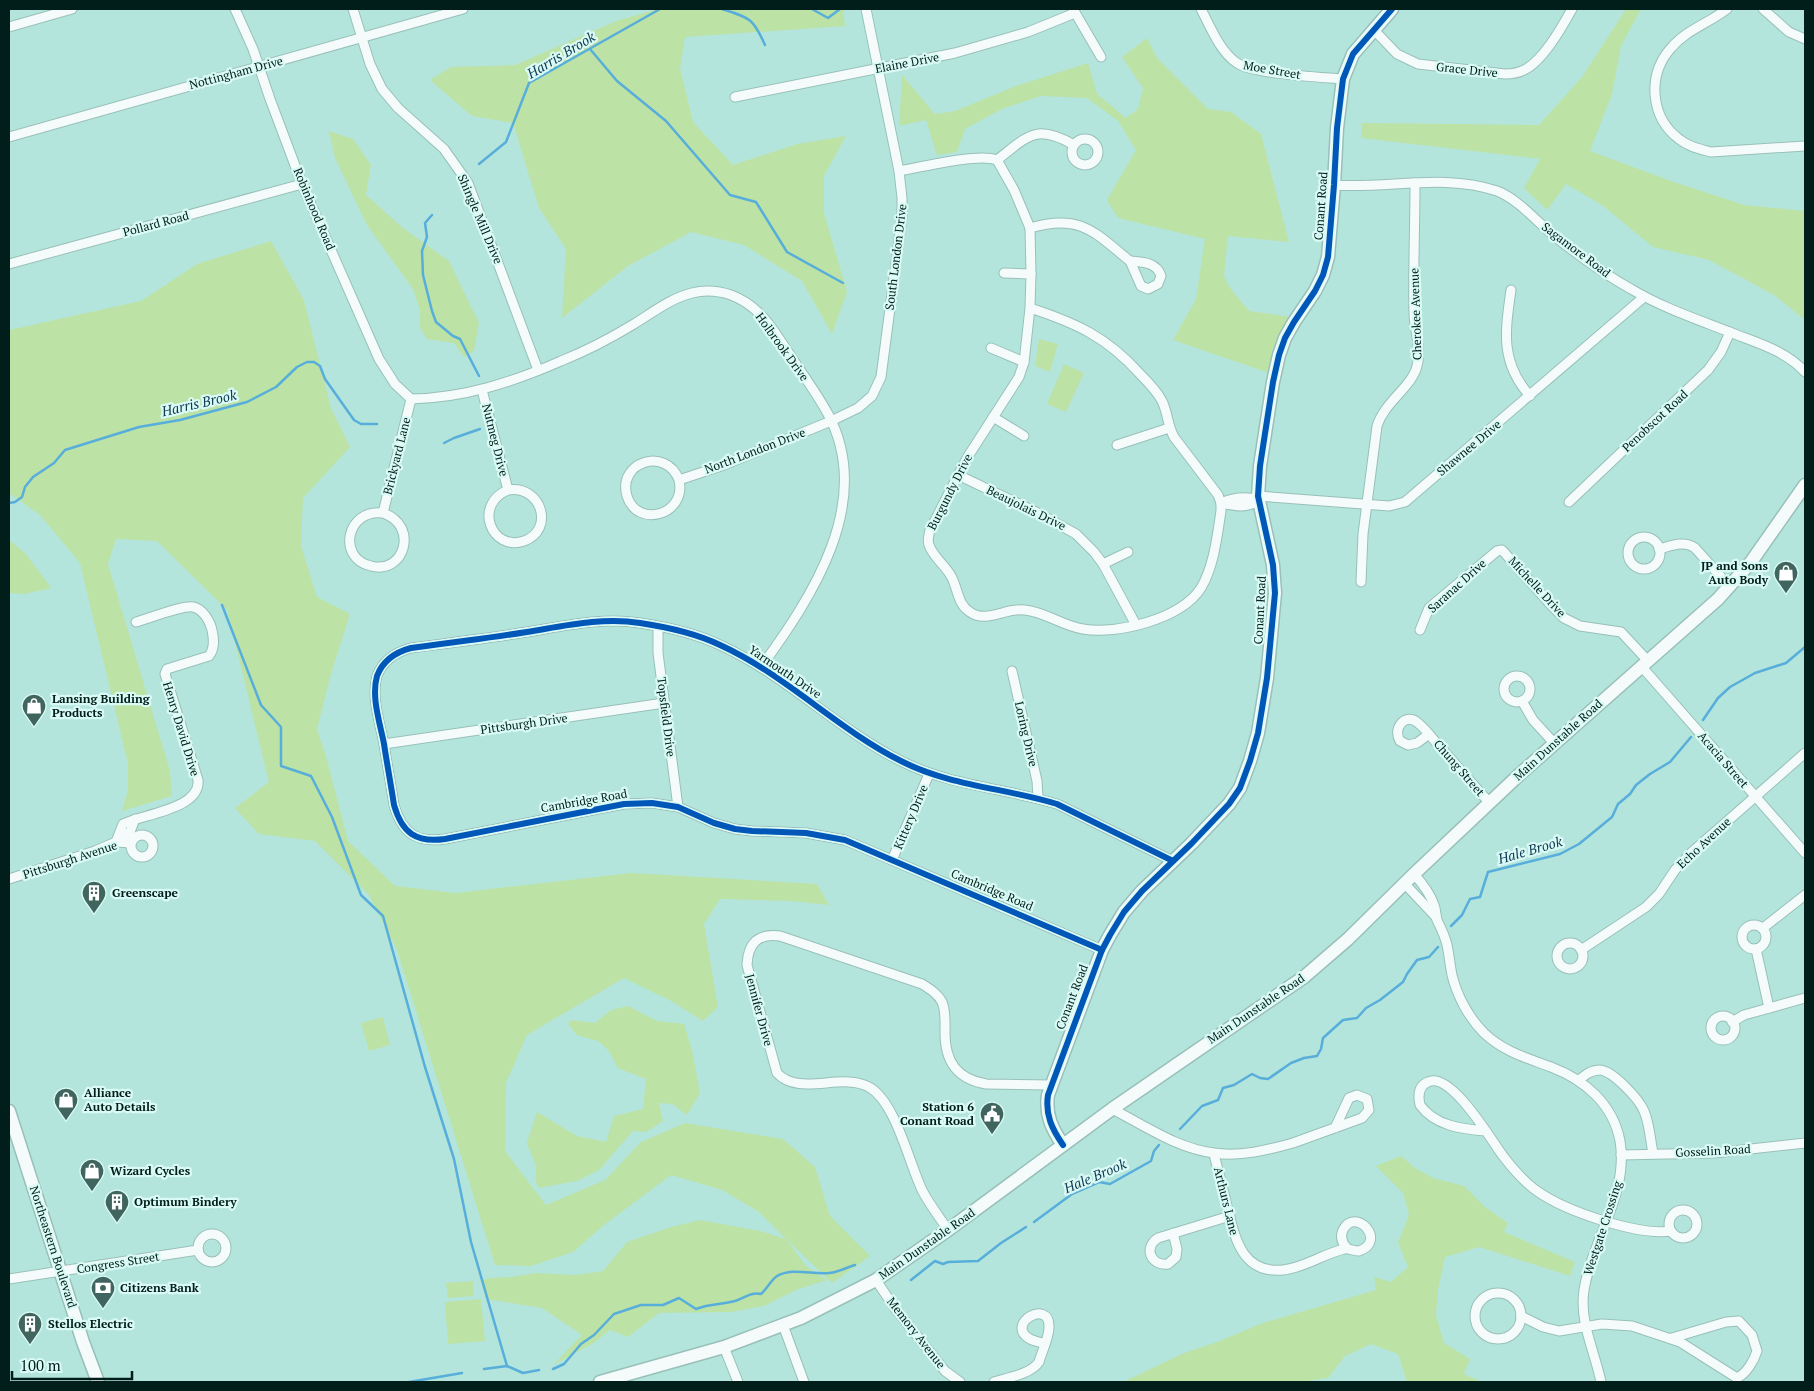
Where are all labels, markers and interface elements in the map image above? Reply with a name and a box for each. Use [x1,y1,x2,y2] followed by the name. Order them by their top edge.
[522,27,599,83] water label: Harris Brook
[874,49,940,76] street label: Elaine Drive
[187,53,284,92] street label: Nottingham Drive
[1242,57,1302,82] street label: Moe Street
[1436,59,1499,80] street label: Grace Drive
[290,165,339,253] street label: Robinhood Road
[1311,171,1330,241] street label: Conant Road
[455,172,506,266] street label: Shingle Mill Drive
[882,203,909,311] street label: South London Drive
[121,207,191,240] street label: Pollard Road
[1539,219,1614,281] street label: Sagamore Road
[1406,268,1425,360] street label: Cherokee Avenue
[752,309,812,384] street label: Holbrook Drive
[159,385,238,421] water label: Harris Brook
[1619,386,1691,455] street label: Penobscot Road
[479,402,512,478] street label: Nutmeg Drive
[380,415,413,496] street label: Brickyard Lane
[1434,416,1504,479] street label: Shawnee Drive
[702,424,807,477] street label: North London Drive
[924,451,975,532] street label: Burgundy Drive
[984,482,1068,533] street label: Beaujolais Drive
[1505,553,1569,620] street label: Michelle Drive
[1424,555,1489,616] street label: Saranac Drive
[1701,558,1769,587] place label: JP and Sons Auto Body
[1773,560,1799,594] shop icon: JP and Sons Auto Body
[1250,575,1269,645] street label: Conant Road
[746,642,824,701] street label: Yarmouth Drive
[654,676,679,758] street label: Topsfield Drive
[160,680,203,778] street label: Henry David Drive
[52,691,150,720] place label: Lansing Building Products
[21,693,47,727] shop icon: Lansing Building Products
[1510,696,1605,783] street label: Main Dunstable Road
[1012,700,1041,768] street label: Loring Drive
[479,710,568,737] street label: Pittsburgh Drive
[1695,728,1752,791] street label: Acacia Street
[1431,736,1488,799] street label: Chung Street
[890,782,931,851] street label: Kittery Drive
[539,785,629,816] street label: Cambridge Road
[1674,814,1734,871] street label: Echo Avenue
[1495,831,1564,868] water label: Hale Brook
[21,837,119,882] street label: Pittsburgh Avenue
[949,866,1036,914] street label: Cambridge Road
[81,880,107,914] building icon: Greenscape
[112,885,179,900] place label: Greenscape
[1052,962,1091,1032] street label: Conant Road
[1204,970,1308,1047] street label: Main Dunstable Road
[743,972,776,1048] street label: Jennifer Drive
[84,1085,156,1114] place label: Alliance Auto Details
[53,1087,79,1121] shop icon: Alliance Auto Details
[900,1099,975,1128] place label: Station 6 Conant Road
[979,1101,1005,1135] public building icon: Station 6 Conant Road
[1675,1141,1751,1160] street label: Gosselin Road
[1060,1154,1129,1198] water label: Hale Brook
[79,1158,105,1192] shop icon: Wizard Cycles
[110,1163,191,1178] place label: Wizard Cycles
[1211,1165,1242,1237] street label: Arthurs Lane
[1580,1178,1625,1277] street label: Westgate Crossing
[27,1184,80,1310] street label: Northeastern Boulevard
[104,1189,130,1223] building icon: Optimum Bindery
[134,1194,237,1209] place label: Optimum Bindery
[876,1204,978,1282] street label: Main Dunstable Road
[76,1248,161,1276] street label: Congress Street
[90,1275,116,1309] bank icon: Citizens Bank
[120,1280,199,1295] place label: Citizens Bank
[884,1294,949,1371] street label: Memory Avenue
[17,1311,43,1345] building icon: Stellos Electric
[48,1316,133,1331] place label: Stellos Electric
[12,1348,132,1380] scale bar
[20,1355,61,1375] text: 100 m

